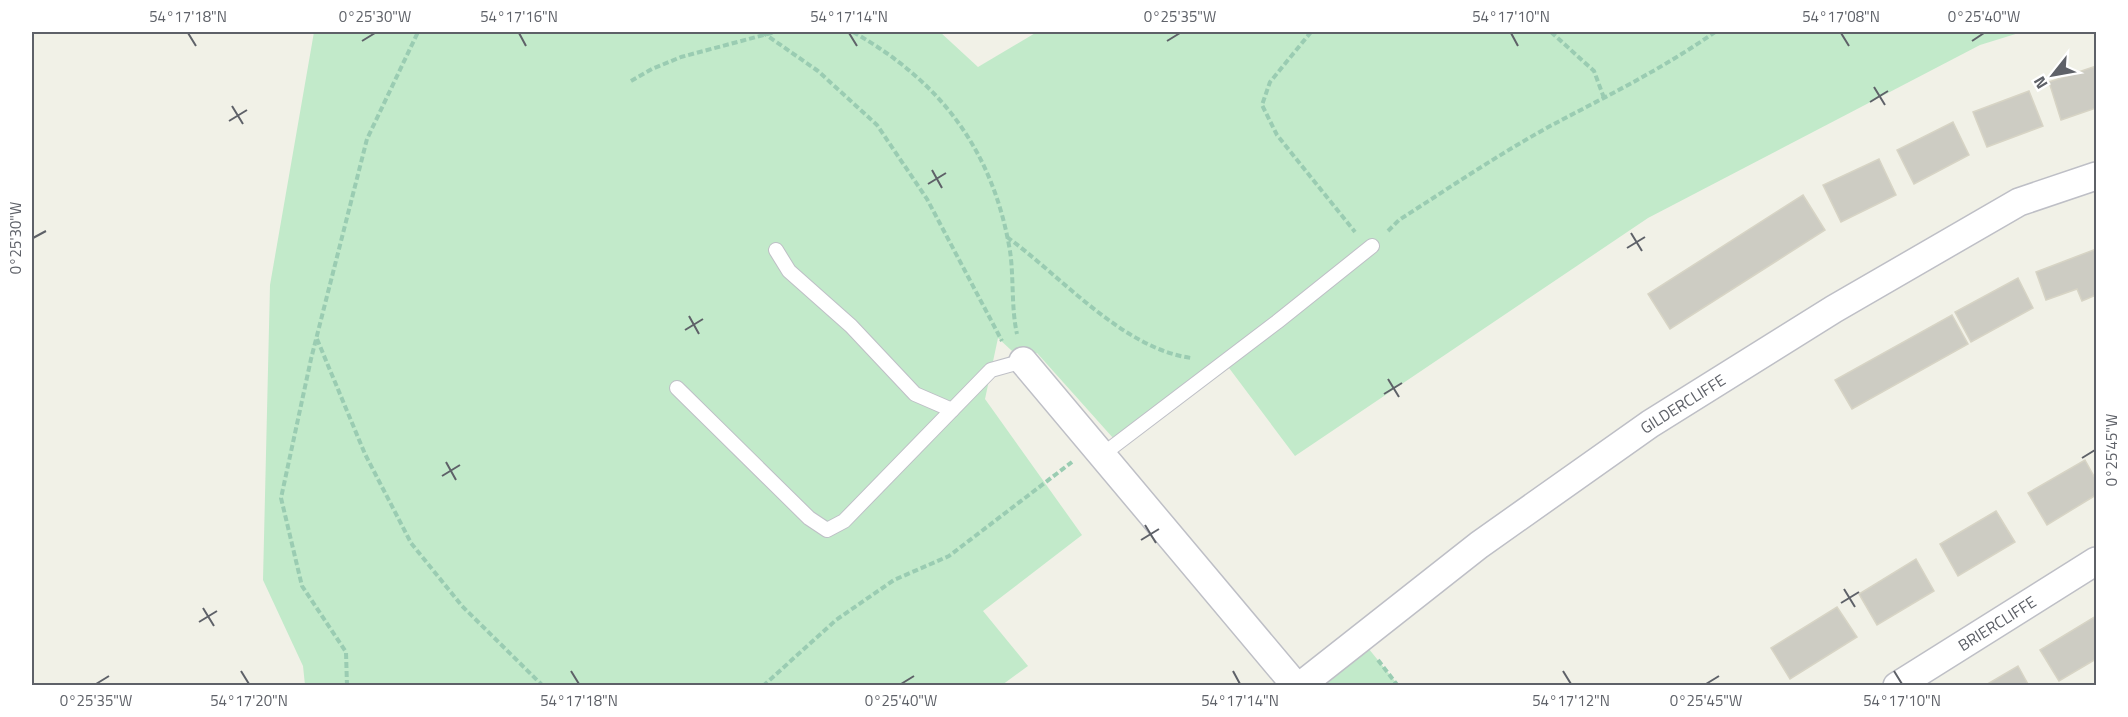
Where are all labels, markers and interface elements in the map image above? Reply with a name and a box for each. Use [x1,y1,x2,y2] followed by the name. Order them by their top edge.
[149,5,227,28] text: 54°17'18"N
[339,5,411,28] text: 0°25'30"W
[480,5,558,28] text: 54°17'16"N
[810,5,888,28] text: 54°17'14"N
[1144,5,1216,28] text: 0°25'35"W
[1472,5,1550,28] text: 54°17'10"N
[1802,5,1880,28] text: 54°17'08"N
[1948,5,2020,28] text: 0°25'40"W
[2023,45,2083,105] north arrow
[2027,72,2053,94] text: N
[4,202,27,274] text: 0°25'30"W
[1635,368,1730,439] street label: GILDERCLIFFE
[2100,414,2123,486] text: 0°25'45"W
[1953,589,2041,657] street label: BRIERCLIFFE
[60,689,132,712] text: 0°25'35"W
[210,689,288,712] text: 54°17'20"N
[540,689,618,712] text: 54°17'18"N
[865,689,937,712] text: 0°25'40"W
[1201,689,1279,712] text: 54°17'14"N
[1532,689,1610,712] text: 54°17'12"N
[1670,689,1742,712] text: 0°25'45"W
[1863,689,1941,712] text: 54°17'10"N

